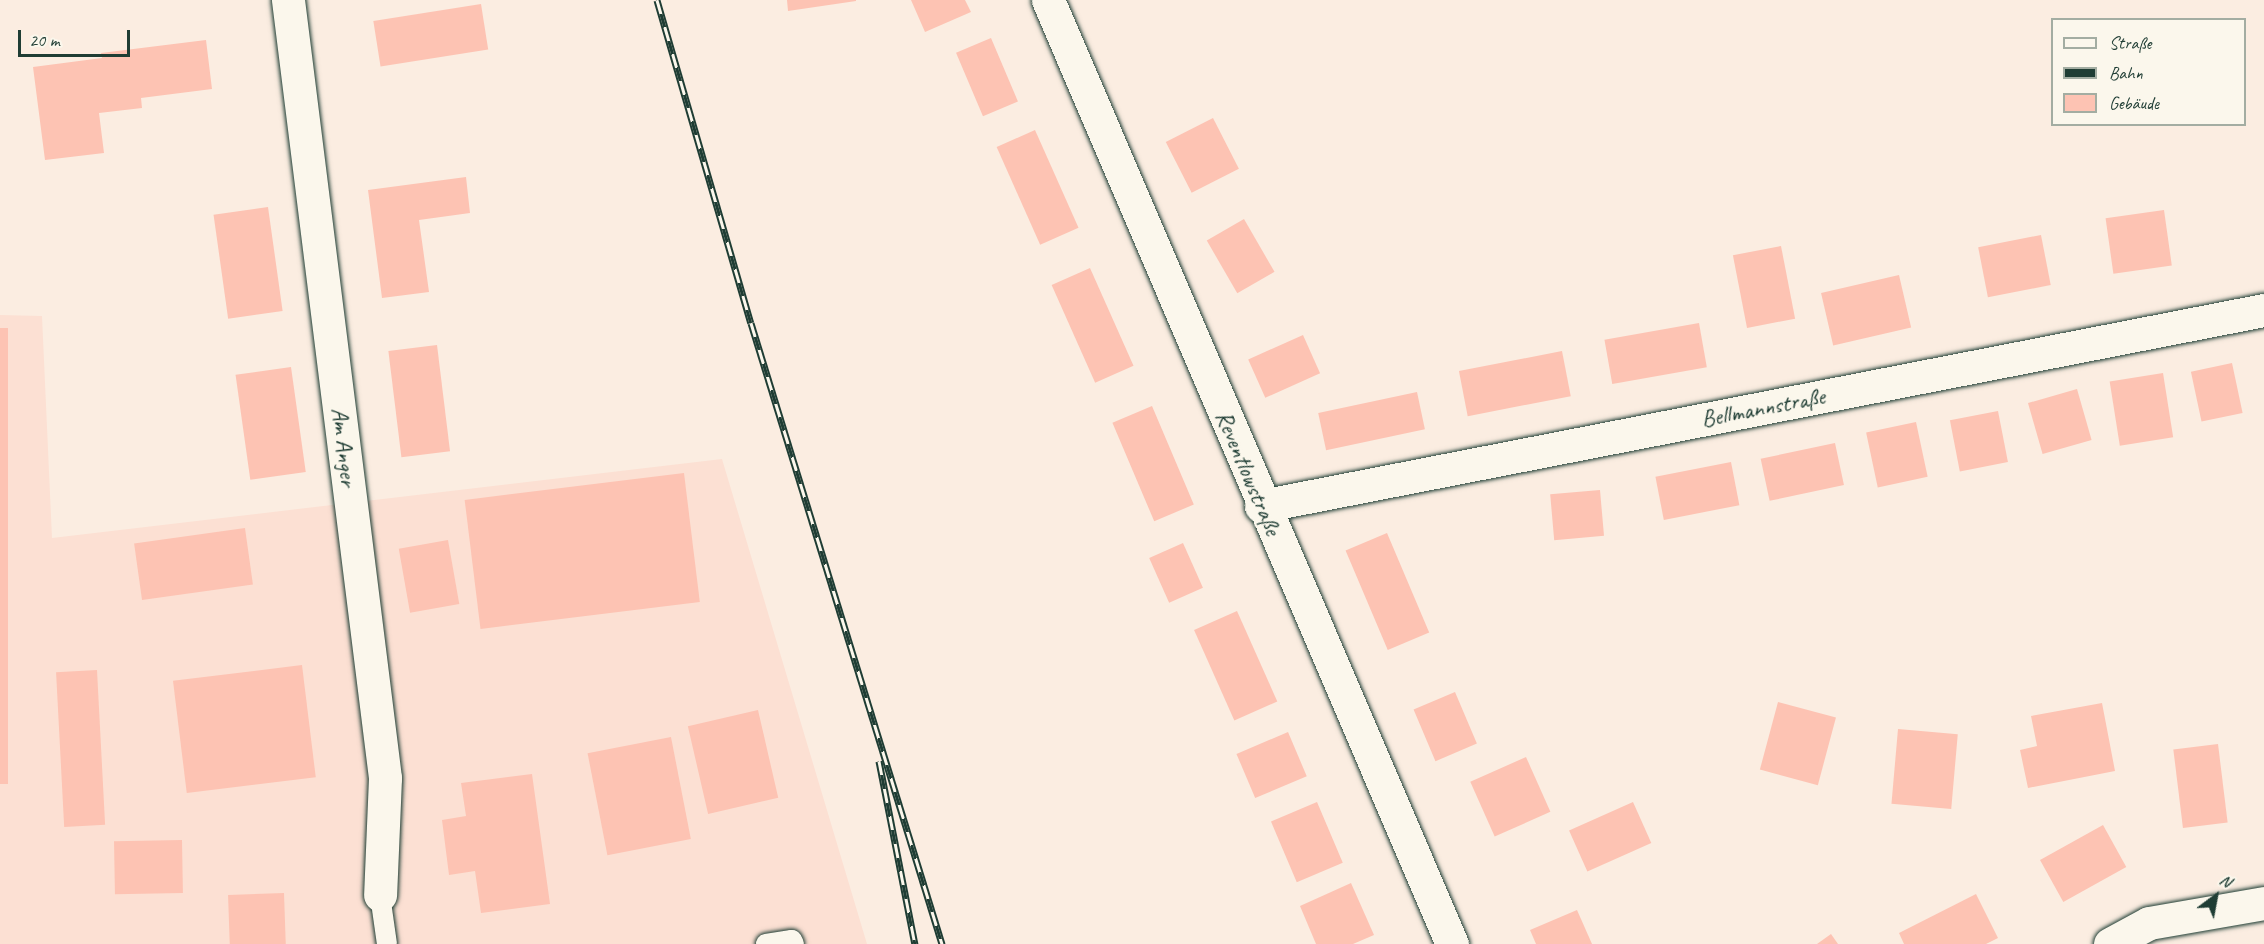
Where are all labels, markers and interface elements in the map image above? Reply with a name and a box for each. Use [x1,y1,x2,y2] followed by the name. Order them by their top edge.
[21,18,134,56] scale bar
[2051,18,2246,126] legend
[29,29,60,51] text: 20 m
[2109,32,2151,54] text: Straße
[2109,62,2143,84] text: Bahn
[2109,92,2159,114] text: Gebäude
[1699,382,1827,434] street label: Bellmannstraße
[325,406,363,488] street label: Am Anger
[1209,406,1287,540] street label: Reventlowstraße
[2186,866,2246,926] north arrow
[2216,870,2235,892] text: N

